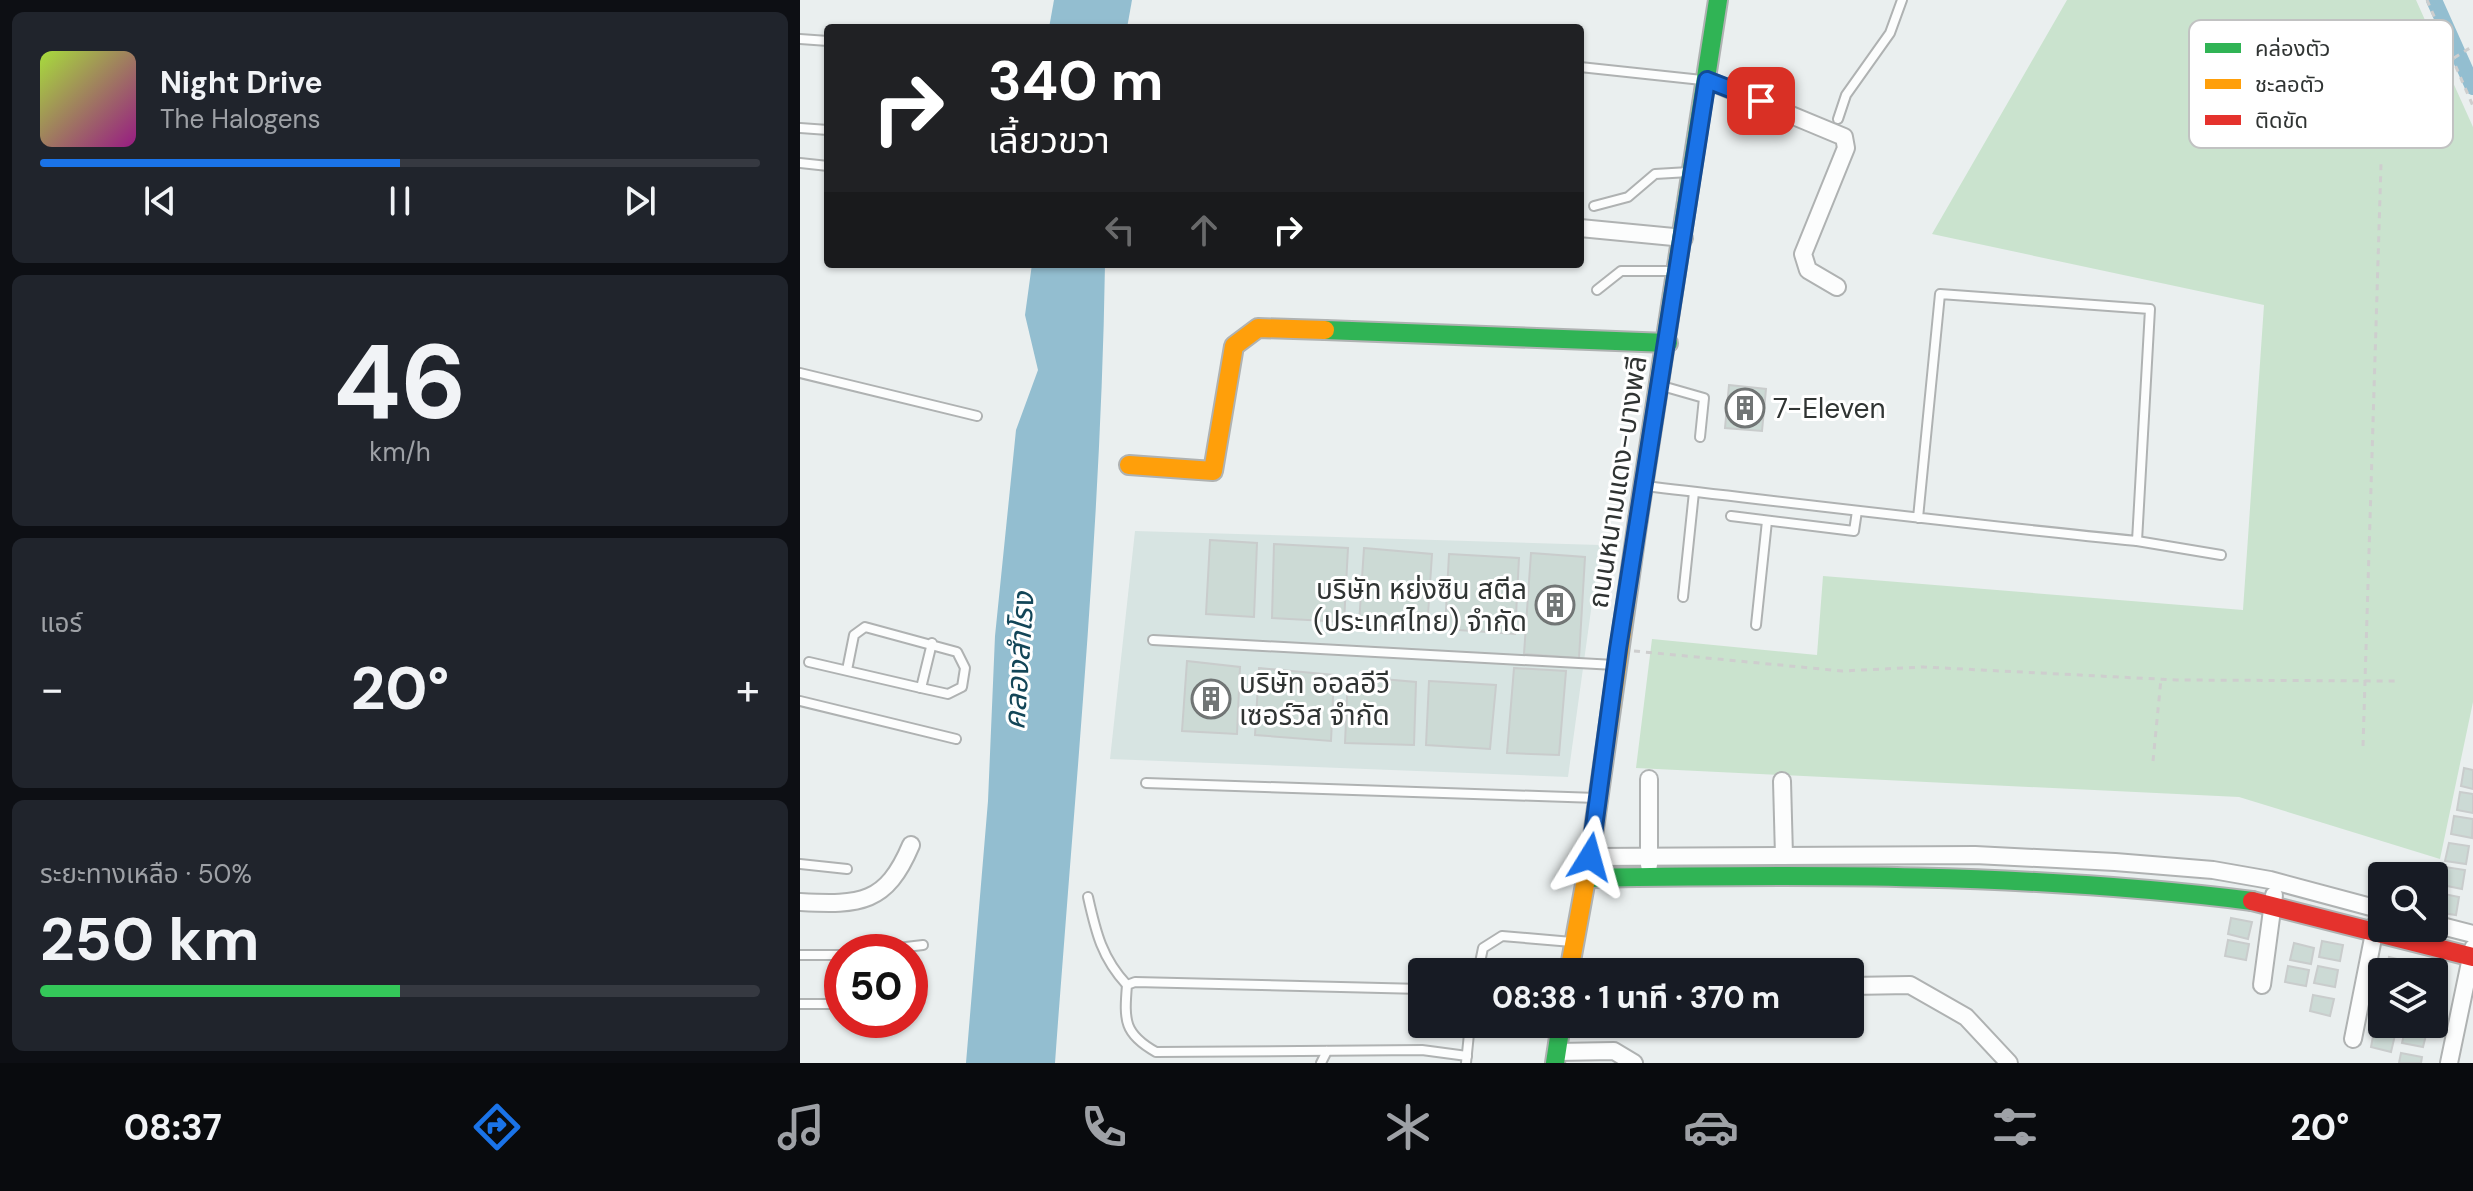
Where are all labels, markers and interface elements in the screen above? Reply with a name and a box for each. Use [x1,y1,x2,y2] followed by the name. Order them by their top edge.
[2189,20,2453,148] legend
[2255,34,2330,63] text: คล่องตัว
[988,44,1163,117] text: 340 m
[856,56,960,160] icon: right
[160,63,323,102] text: Night Drive
[1727,67,1795,135] pin
[2255,70,2325,99] text: ชะลอตัว
[1739,79,1783,123] icon: arrive
[160,102,320,136] text: The Halogens
[2255,106,2308,135] text: ติดขัด
[988,117,1110,164] text: เลี้ยวขวา
[138,179,182,223] icon: previous
[378,179,422,223] icon: pause
[618,179,662,223] icon: next
[1098,208,1142,252] icon: left
[1182,208,1226,252] icon: ahead
[1266,208,1310,252] icon: right
[333,315,467,450] text: 46
[1579,353,1656,611] street label: ถนนหนามแดง-บางพลี
[1724,387,1766,429] building icon: 7-Eleven
[1773,390,1886,427] place label: 7-Eleven
[369,435,431,469] text: km/h
[1313,571,1527,640] place label: บริษัท หย่งซิน สตีล (ประเทศไทย) จํากัด
[1534,584,1576,626] building icon: บริษัท หย่งซิน สตีล (ประเทศไทย) จํากัด
[994,589,1043,731] water label: คลองสำโรง
[40,606,82,640] text: แอร์
[351,649,449,728] text: 20°
[40,660,64,718] text: −
[736,660,760,718] text: +
[1239,665,1390,734] place label: บริษัท ออลอีวี เซอร์วิส จำกัด
[1190,678,1232,720] building icon: บริษัท ออลอีวี เซอร์วิส จำกัด
[1548,815,1632,899] position arrow
[40,857,252,891] text: ระยะทางเหลือ · 50%
[2368,862,2448,1038] map controls
[2368,862,2448,942] button: search
[40,900,259,979] text: 250 km
[824,934,928,1038] speed limit sign: 50
[2368,958,2448,1038] button: layers
[1492,978,1780,1017] text: 08:38 · 1 นาที · 370 m
[469,1099,525,1155] icon: directions
[773,1099,829,1155] icon: music
[1076,1099,1132,1155] icon: phone
[1380,1099,1436,1155] icon: climate
[1683,1099,1739,1155] icon: car
[1987,1099,2043,1155] icon: filters
[124,1104,222,1151] text: 08:37
[2290,1104,2349,1151] text: 20°

